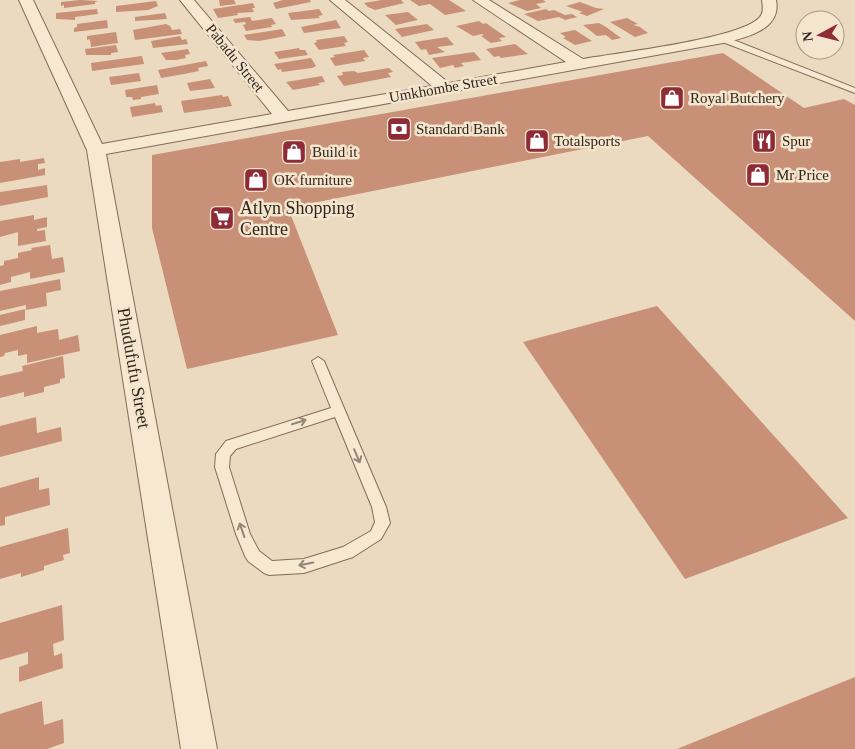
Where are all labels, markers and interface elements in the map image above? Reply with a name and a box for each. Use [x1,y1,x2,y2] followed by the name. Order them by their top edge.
[795,10,845,60] north arrow
[203,21,268,96] street label: Pabadu Street
[800,31,816,42] text: N
[388,70,499,105] street label: Umkhombe Street
[659,85,685,111] shop icon: Royal Butchery
[690,90,785,106] place label: Royal Butchery
[386,116,412,142] bank icon: Standard Bank
[416,121,505,137] place label: Standard Bank
[524,128,550,154] shop icon: Totalsports
[751,128,777,154] restaurant icon: Spur
[554,133,621,149] place label: Totalsports
[782,133,810,149] place label: Spur
[281,139,307,165] shop icon: Build it
[312,144,358,160] place label: Build it
[745,162,771,188] shop icon: Mr Price
[243,167,269,193] shop icon: OK furniture
[776,167,829,183] place label: Mr Price
[274,172,352,188] place label: OK furniture
[240,198,355,239] place label: Atlyn Shopping Centre
[209,205,235,231] supermarket icon: Atlyn Shopping Centre
[114,306,154,430] street label: Phudufufu Street
[291,417,307,427] one-way arrow
[352,448,362,463] one-way arrow
[237,522,246,538] one-way arrow
[298,560,314,570] one-way arrow

